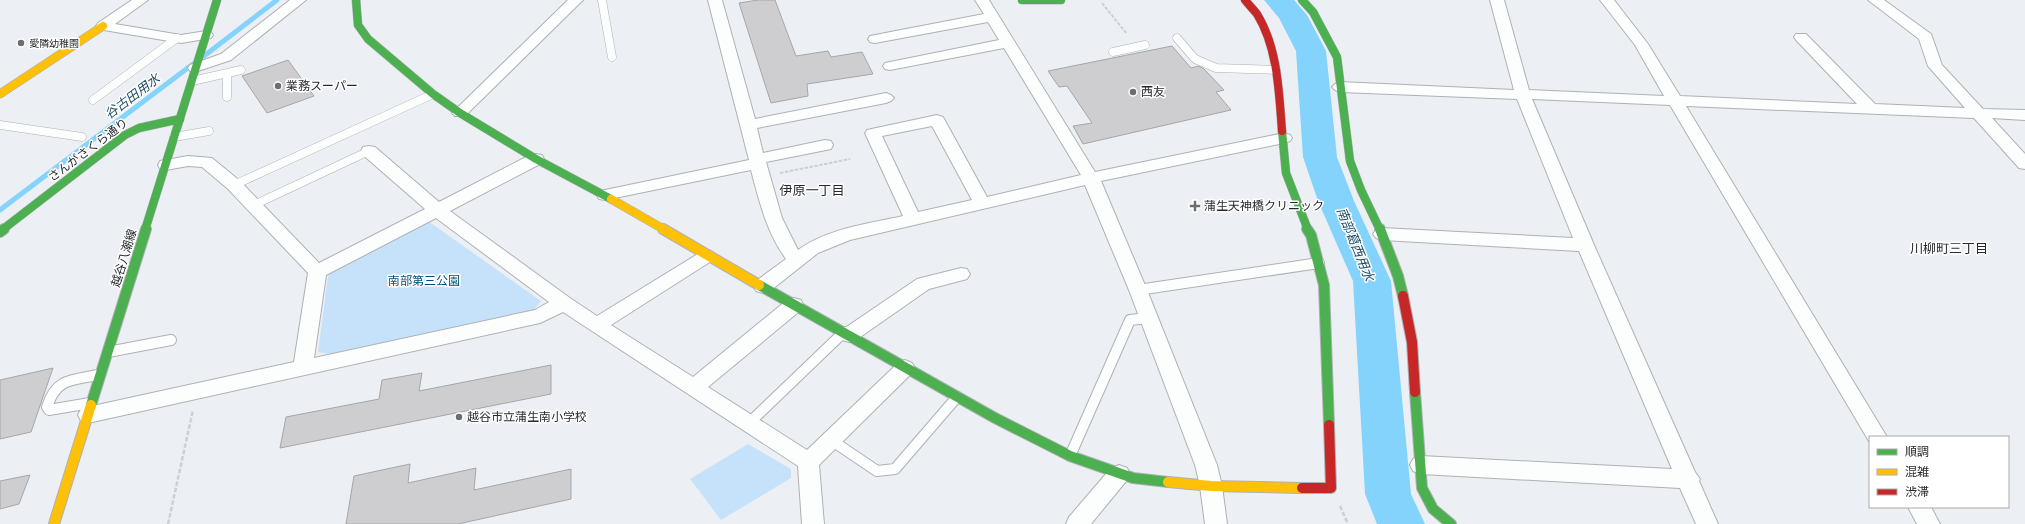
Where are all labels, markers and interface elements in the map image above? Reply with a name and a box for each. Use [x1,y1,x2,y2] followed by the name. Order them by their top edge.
[16,38,26,48] marker: 愛隣幼稚園
[29,38,79,50] place label: 愛隣幼稚園
[102,70,164,122] water label: 谷古田用水
[286,79,358,93] place label: 業務スーパー
[273,81,283,91] marker: 業務スーパー
[1141,85,1165,99] place label: 西友
[1128,87,1138,97] marker: 西友
[45,116,131,184] street label: さんがさくら通り
[779,183,845,198] district label: 伊原一丁目
[1204,199,1324,213] place label: 蒲生天神橋クリニック
[1189,200,1201,212] marker: 蒲生天神橋クリニック
[1334,205,1378,285] water label: 南部葛西用水
[109,227,139,289] street label: 越谷八潮線
[1910,241,1988,256] district label: 川柳町三丁目
[388,274,460,288] park label: 南部第三公園
[467,410,587,424] place label: 越谷市立蒲生南小学校
[454,412,464,422] marker: 越谷市立蒲生南小学校
[1869,436,2009,508] legend
[1905,445,1929,459] text: 順調
[1905,465,1929,479] text: 混雑
[1905,485,1929,499] text: 渋滞

